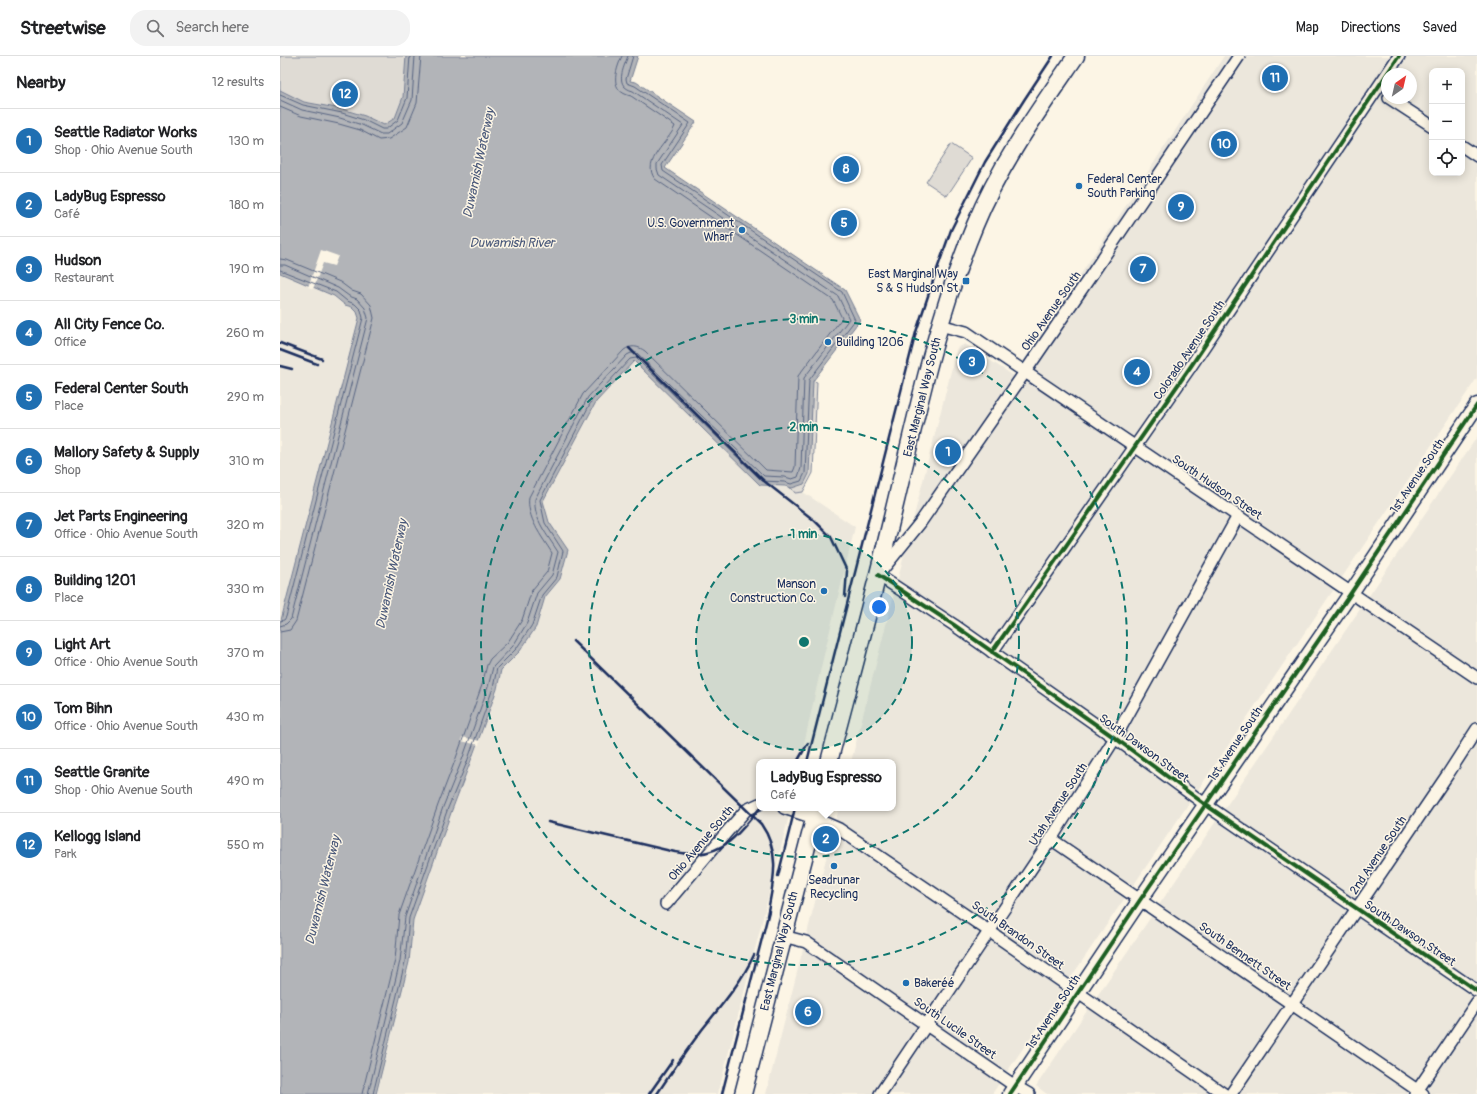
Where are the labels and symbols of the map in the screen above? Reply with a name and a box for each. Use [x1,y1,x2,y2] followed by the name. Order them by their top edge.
[1262,63,1288,93] pin: 11
[1381,68,1417,104] north arrow
[332,79,358,109] pin: 12
[460,106,499,219] water label: Duwamish Waterway
[1211,129,1237,159] pin: 10
[833,154,859,184] pin: 8
[1087,172,1163,201] place label: Federal Center South Parking
[1074,181,1084,191] marker: Federal Center South Parking
[1168,192,1194,222] pin: 9
[831,208,857,238] pin: 5
[647,216,734,245] place label: U.S. Government Wharf
[737,225,747,235] marker: U.S. Government Wharf
[470,235,557,251] water label: Duwamish River
[1130,254,1156,284] pin: 7
[868,267,958,296] place label: East Marginal Way S & S Hudson St
[1018,268,1085,354] street label: Ohio Avenue South
[961,276,971,286] marker: East Marginal Way S & S Hudson St
[1150,297,1229,403] street label: Colorado Avenue South
[790,312,819,327] text: 3 min
[836,335,904,350] place label: Building 1206
[900,336,945,458] street label: East Marginal Way South
[823,337,833,347] marker: Building 1206
[959,347,985,377] pin: 3
[1124,357,1150,387] pin: 4
[790,420,819,435] text: 2 min
[1387,436,1448,517] street label: 1st Avenue South
[935,437,961,467] pin: 1
[1169,452,1265,523] street label: South Hudson Street
[373,517,412,630] water label: Duwamish Waterway
[791,527,818,542] text: 1 min
[730,577,816,606] place label: Manson Construction Co.
[819,586,829,596] marker: Manson Construction Co.
[869,597,889,617] your location
[797,635,811,649] centre of rings
[1205,704,1266,785] street label: 1st Avenue South
[1096,711,1192,786] street label: South Dawson Street
[1026,760,1091,849] street label: Utah Avenue South
[665,802,738,884] street label: Ohio Avenue South
[1347,813,1410,897] street label: 2nd Avenue South
[813,824,839,854] pin: 2
[302,833,345,946] water label: Duwamish Waterway
[829,861,839,871] marker: Seadrunar Recycling
[808,873,860,902] place label: Seadrunar Recycling
[757,890,802,1012] street label: East Marginal Way South
[1361,897,1459,970] street label: South Dawson Street
[969,898,1067,973] street label: South Brandon Street
[1196,919,1294,994] street label: South Bennett Street
[1023,972,1084,1053] street label: 1st Avenue South
[914,976,954,991] place label: Bakeréé
[901,978,911,988] marker: Bakeréé
[910,994,999,1063] street label: South Lucile Street
[795,997,821,1027] pin: 6

